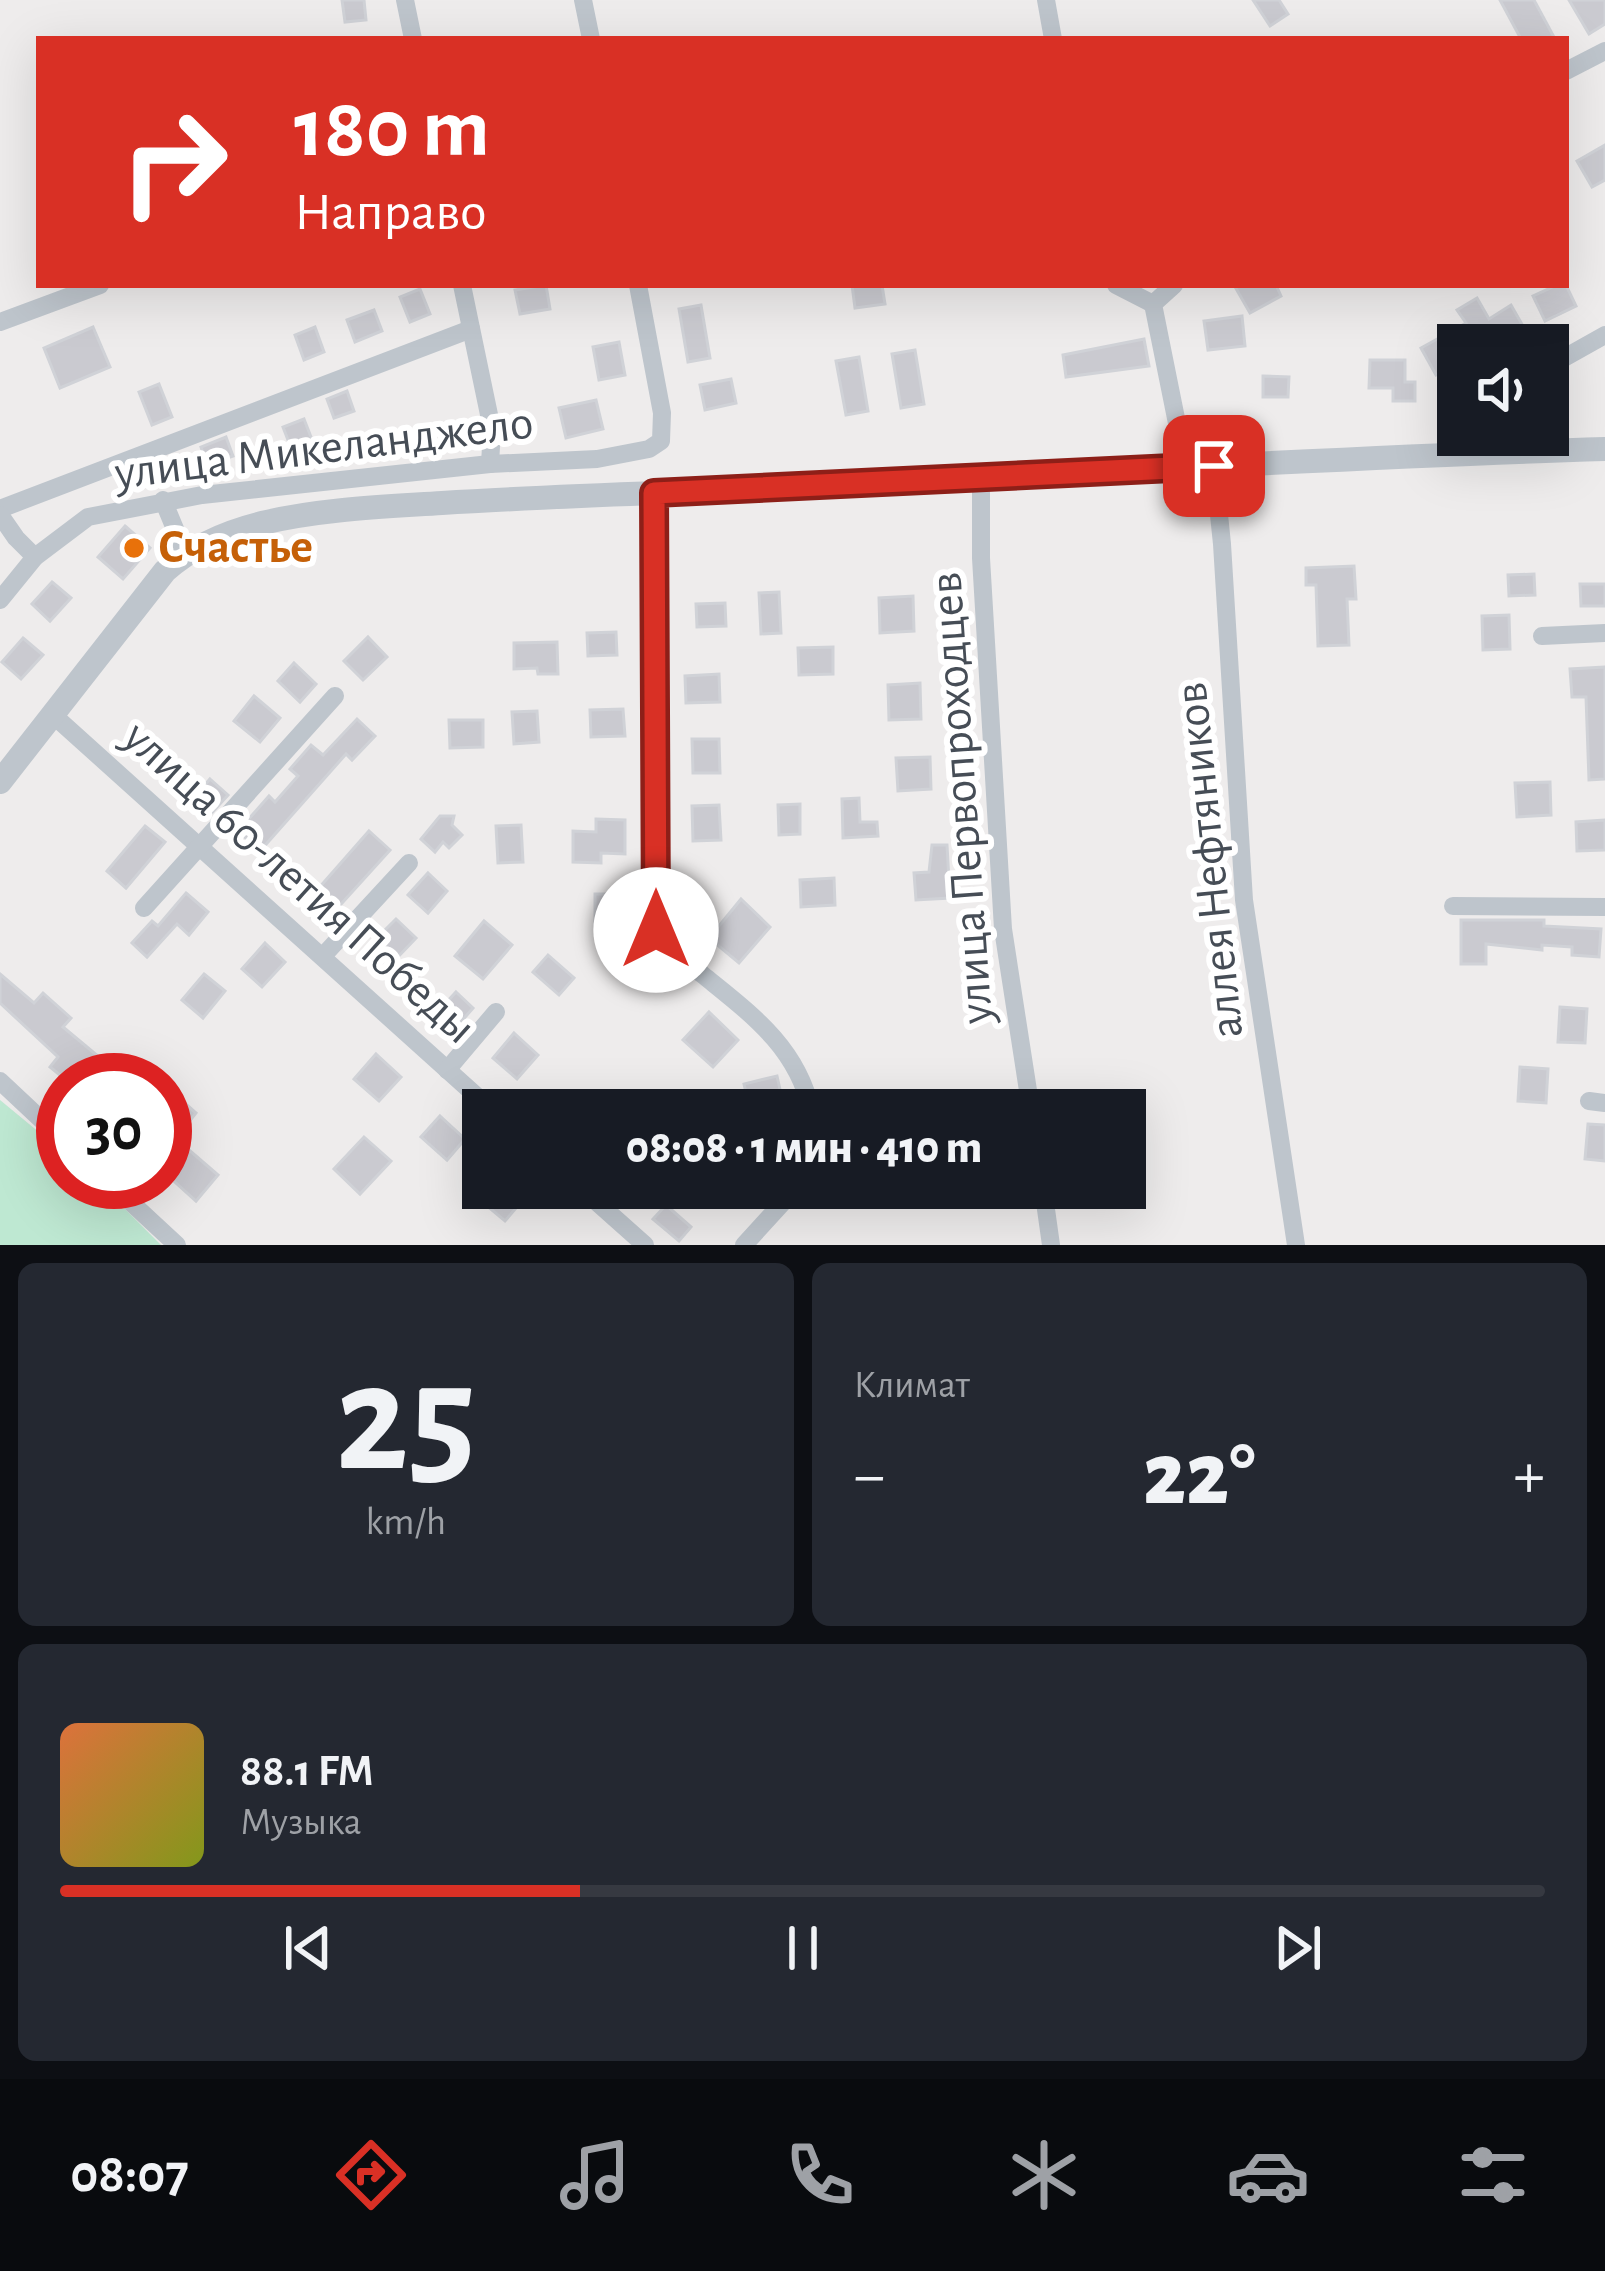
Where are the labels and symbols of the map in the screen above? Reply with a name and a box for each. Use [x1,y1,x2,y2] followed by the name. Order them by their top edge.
[111,400,536,499] street label: улица Микеланджело
[1163,415,1265,517] pin
[158,524,313,572] place label: Счастье
[121,535,147,561] marker: Счастье
[922,570,1002,1027] street label: улица Первопроходцев
[1167,680,1253,1040] street label: аллея Нефтяников
[113,712,484,1053] street label: улица 60-летия Победы
[593,867,719,993] position arrow
[36,1053,192,1209] speed limit sign: 30

